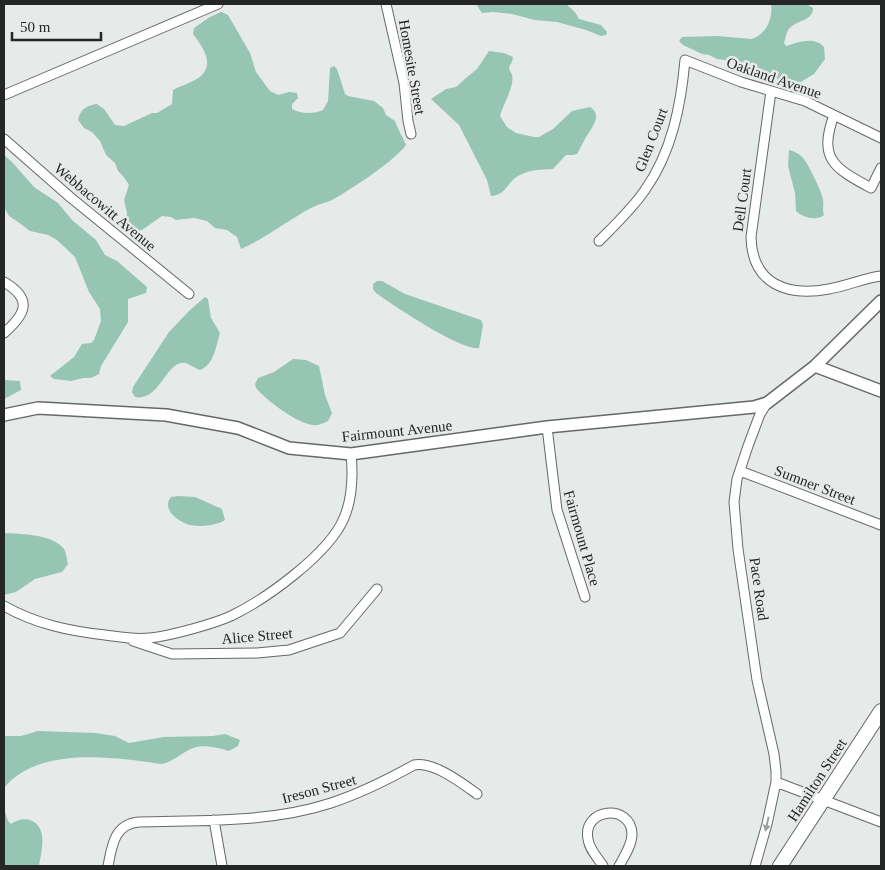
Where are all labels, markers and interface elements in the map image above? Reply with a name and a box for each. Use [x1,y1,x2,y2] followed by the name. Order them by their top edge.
[12,10,101,42] scale bar
[396,18,428,117] street label: Homesite Street
[20,19,51,35] text: 50 m
[724,54,824,102] street label: Oakland Avenue
[632,105,671,174] street label: Glen Court
[51,160,159,254] street label: Webbacowitt Avenue
[730,167,754,233] street label: Dell Court
[341,417,453,445] street label: Fairmount Avenue
[772,462,859,508] street label: Sumner Street
[561,488,603,588] street label: Fairmount Place
[747,556,771,622] street label: Pace Road
[221,625,294,647] street label: Alice Street
[784,735,850,824] street label: Hamilton Street
[280,771,359,807] street label: Ireson Street
[762,817,770,833] one-way arrow

